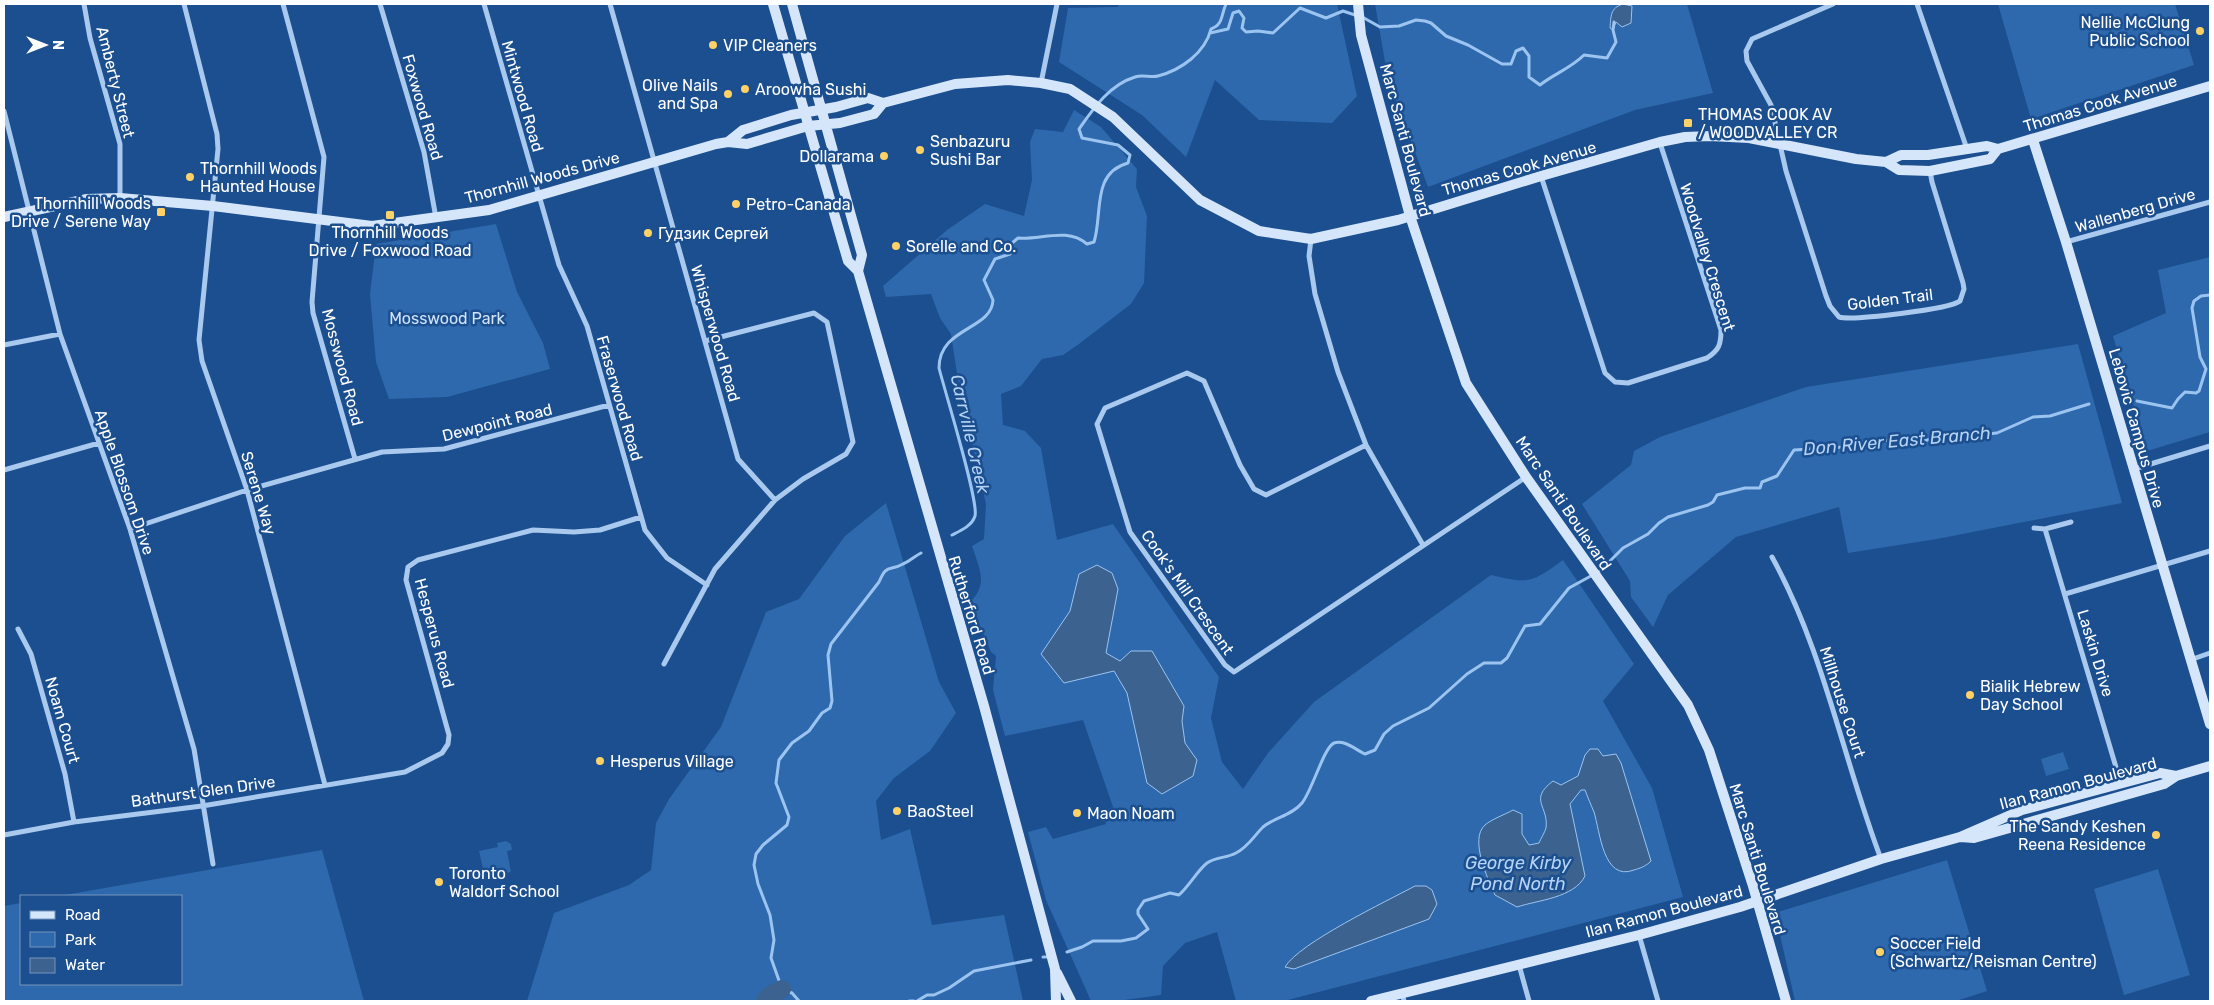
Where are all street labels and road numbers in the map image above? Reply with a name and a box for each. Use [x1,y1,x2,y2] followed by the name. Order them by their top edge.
[92,24,139,140] street label: Amberty Street
[498,38,547,154] street label: Mintwood Road
[398,52,447,162] street label: Foxwood Road
[1376,62,1435,219] street label: Marc Santi Boulevard
[2021,71,2179,136] street label: Thomas Cook Avenue
[1440,137,1599,200] street label: Thomas Cook Avenue
[463,148,622,207] street label: Thornhill Woods Drive
[1676,181,1739,333] street label: Woodvalley Crescent
[2073,184,2197,237] street label: Wallenberg Drive
[687,263,744,404] street label: Whisperwood Road
[1846,285,1934,314] street label: Golden Trail
[318,307,367,428] street label: Mosswood Road
[593,333,646,463] street label: Fraserwood Road
[2105,346,2168,510] street label: Lebovic Campus Drive
[440,400,554,445] street label: Dewpoint Road
[91,407,158,557] street label: Apple Blossom Drive
[1512,433,1615,574] street label: Marc Santi Boulevard
[237,449,280,537] street label: Serene Way
[1137,526,1238,658] street label: Cook's Mill Crescent
[944,553,999,677] street label: Rutherford Road
[411,576,458,690] street label: Hesperus Road
[2073,607,2118,699] street label: Laskin Drive
[1816,644,1869,760] street label: Millhouse Court
[41,675,84,766] street label: Noam Court
[1997,753,2159,814] street label: Ilan Ramon Boulevard
[130,772,276,811] street label: Bathurst Glen Drive
[1725,781,1790,937] street label: Marc Santi Boulevard
[1583,881,1745,942] street label: Ilan Ramon Boulevard

